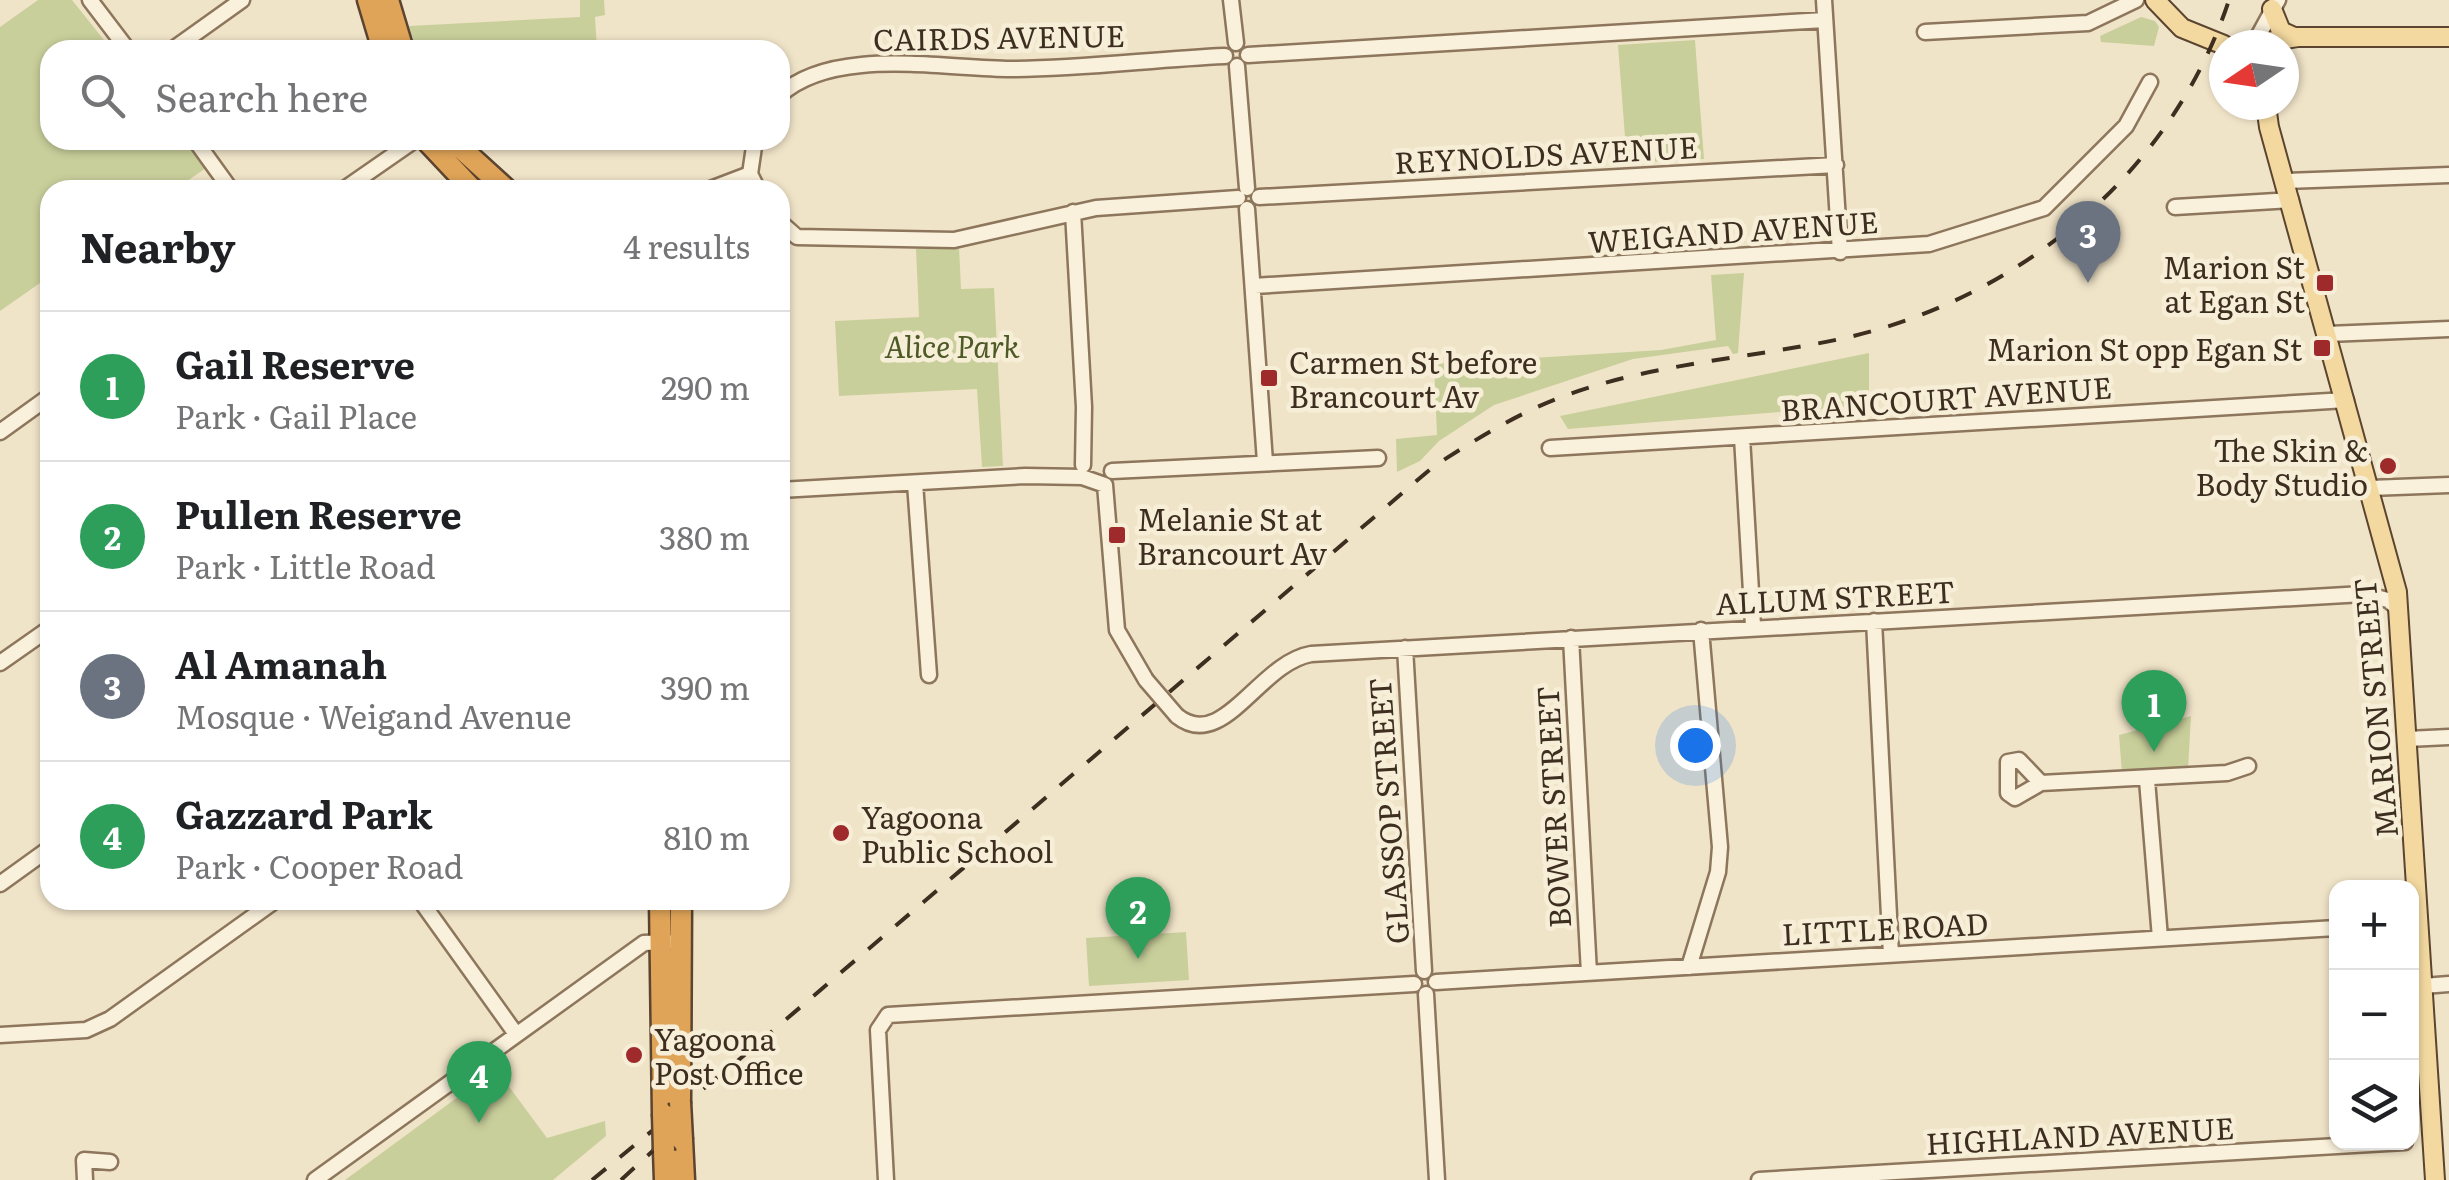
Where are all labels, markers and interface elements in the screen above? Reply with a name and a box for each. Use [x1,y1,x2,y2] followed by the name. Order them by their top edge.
[873,12,1125,60] street label: CAIRDS AVENUE
[2209,30,2299,120] north arrow
[40,40,790,150] search box
[155,67,368,124] text: Search here
[75,68,130,123] icon: search
[1393,123,1699,183] street label: REYNOLDS AVENUE
[1586,198,1880,262] street label: WEIGAND AVENUE
[2056,200,2120,283] pin: 3
[80,214,236,276] text: Nearby
[623,221,750,269] text: 4 results
[2163,244,2305,322] place label: Marion St at Egan St
[2314,272,2336,294] marker: Marion St at Egan St
[884,323,1020,367] park label: Alice Park
[1987,326,2302,370] place label: Marion St opp Egan St
[175,334,415,391] text: Gail Reserve
[2311,337,2333,359] marker: Marion St opp Egan St
[1289,339,1537,417] place label: Carmen St before Brancourt Av
[106,362,119,410] text: 1
[661,362,750,410] text: 290 m
[1779,363,2113,431] street label: BRANCOURT AVENUE
[1258,367,1280,389] marker: Carmen St before Brancourt Av
[175,391,417,439] text: Park · Gail Place
[2196,427,2368,505] place label: The Skin & Body Studio
[2377,455,2399,477] marker: The Skin & Body Studio
[175,484,462,541] text: Pullen Reserve
[1137,496,1327,574] place label: Melanie St at Brancourt Av
[104,512,121,560] text: 2
[659,512,750,560] text: 380 m
[1106,524,1128,546] marker: Melanie St at Brancourt Av
[175,541,436,589] text: Park · Little Road
[1714,568,1956,624] street label: ALLUM STREET
[2341,576,2407,840] street label: MARION STREET
[175,634,387,691] text: Al Amanah
[104,662,121,710] text: 3
[660,662,750,710] text: 390 m
[2122,670,2186,752] pin: 1
[1356,676,1418,946] street label: GLASSOP STREET
[1524,685,1580,929] street label: BOWER STREET
[175,691,572,739] text: Mosque · Weigand Avenue
[1670,720,1721,771] your location
[175,784,433,841] text: Gazzard Park
[861,794,1053,872] place label: Yagoona Public School
[103,812,122,860] text: 4
[663,812,750,860] text: 810 m
[830,822,852,844] marker: Yagoona Public School
[175,841,463,889] text: Park · Cooper Road
[1106,876,1170,959] pin: 2
[2329,880,2419,1150] map controls
[2329,880,2419,970] button: +
[1781,900,1989,954] street label: LITTLE ROAD
[2329,970,2419,1060] button: −
[654,1016,804,1094] place label: Yagoona Post Office
[446,1040,512,1123] pin: 4
[623,1044,645,1066] marker: Yagoona Post Office
[2329,1060,2419,1150] button: layers
[1925,1104,2235,1164] street label: HIGHLAND AVENUE

